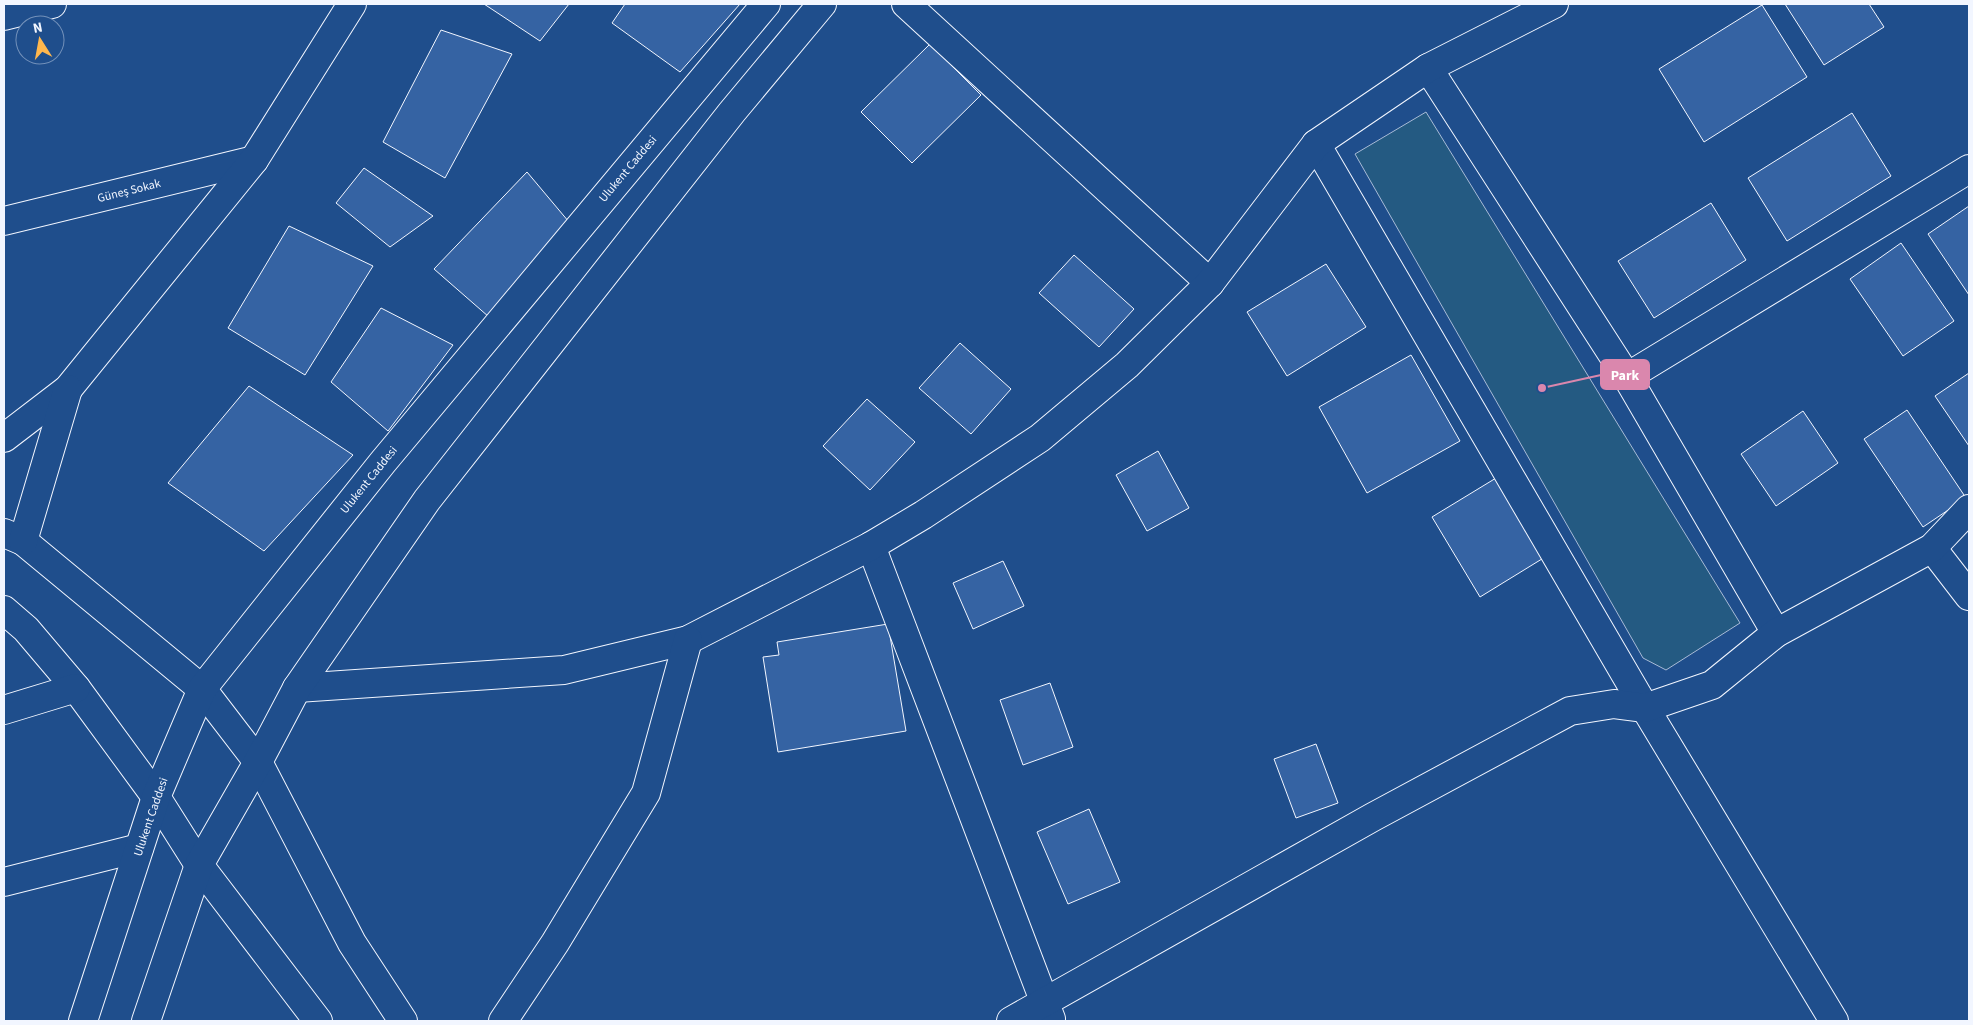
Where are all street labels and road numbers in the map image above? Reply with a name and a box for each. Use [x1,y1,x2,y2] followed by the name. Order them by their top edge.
[595,132,661,206] street label: Ulukent Caddesi
[96,175,162,207] street label: Güneş Sokak
[337,443,401,517] street label: Ulukent Caddesi
[130,775,172,859] street label: Ulukent Caddesi

